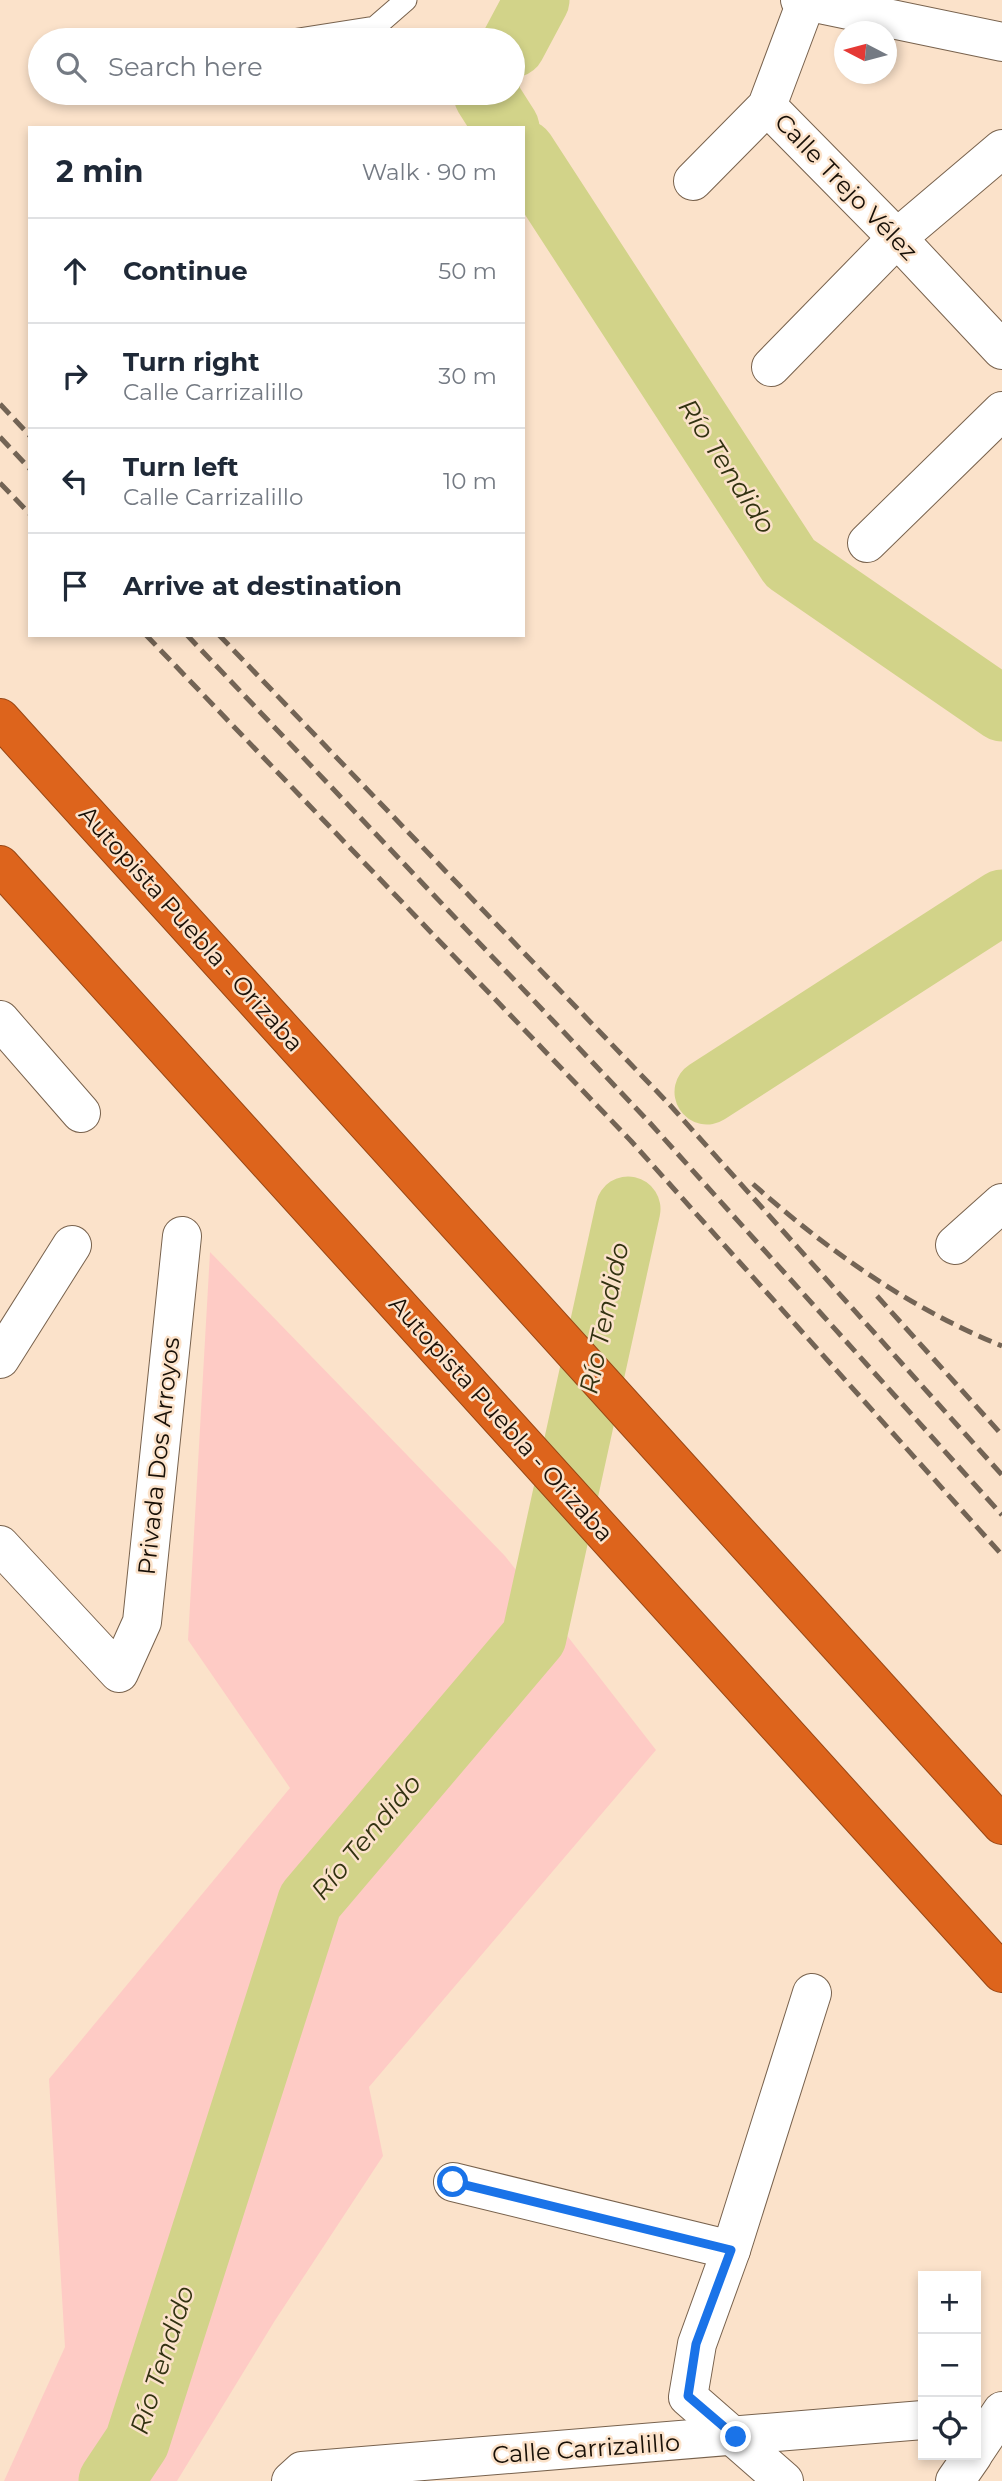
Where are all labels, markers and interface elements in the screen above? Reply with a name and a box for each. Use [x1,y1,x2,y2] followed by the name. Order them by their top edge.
[834,21,897,84] north arrow
[28,28,525,105] search box
[52,48,90,86] icon: search
[108,51,263,83] text: Search here
[769,107,924,266] street label: Calle Trejo Vélez
[56,153,143,190] text: 2 min
[362,158,497,186] text: Walk · 90 m
[56,252,94,290] icon: ahead
[123,255,248,287] text: Continue
[438,257,497,285] text: 50 m
[123,346,259,378] text: Turn right
[56,357,94,395] icon: right
[438,362,497,390] text: 30 m
[123,378,303,406] text: Calle Carrizalillo
[672,393,782,539] water label: Río Tendido
[123,451,239,483] text: Turn left
[56,462,94,500] icon: left
[443,467,497,495] text: 10 m
[123,483,303,511] text: Calle Carrizalillo
[56,567,94,605] icon: arrive
[123,570,402,602] text: Arrive at destination
[73,800,310,1058] street label: Autopista Puebla - Orizaba
[572,1239,636,1397] water label: Río Tendido
[383,1290,620,1548] street label: Autopista Puebla - Orizaba
[132,1336,185,1576] street label: Privada Dos Arroyos
[304,1768,428,1906] water label: Río Tendido
[437,2166,468,2197] route start
[918,2271,981,2460] map controls
[918,2271,981,2334] button: +
[123,2282,201,2438] water label: Río Tendido
[918,2334,981,2397] button: −
[918,2397,981,2460] button: locate
[720,2421,751,2452] route end
[491,2427,681,2470] street label: Calle Carrizalillo

